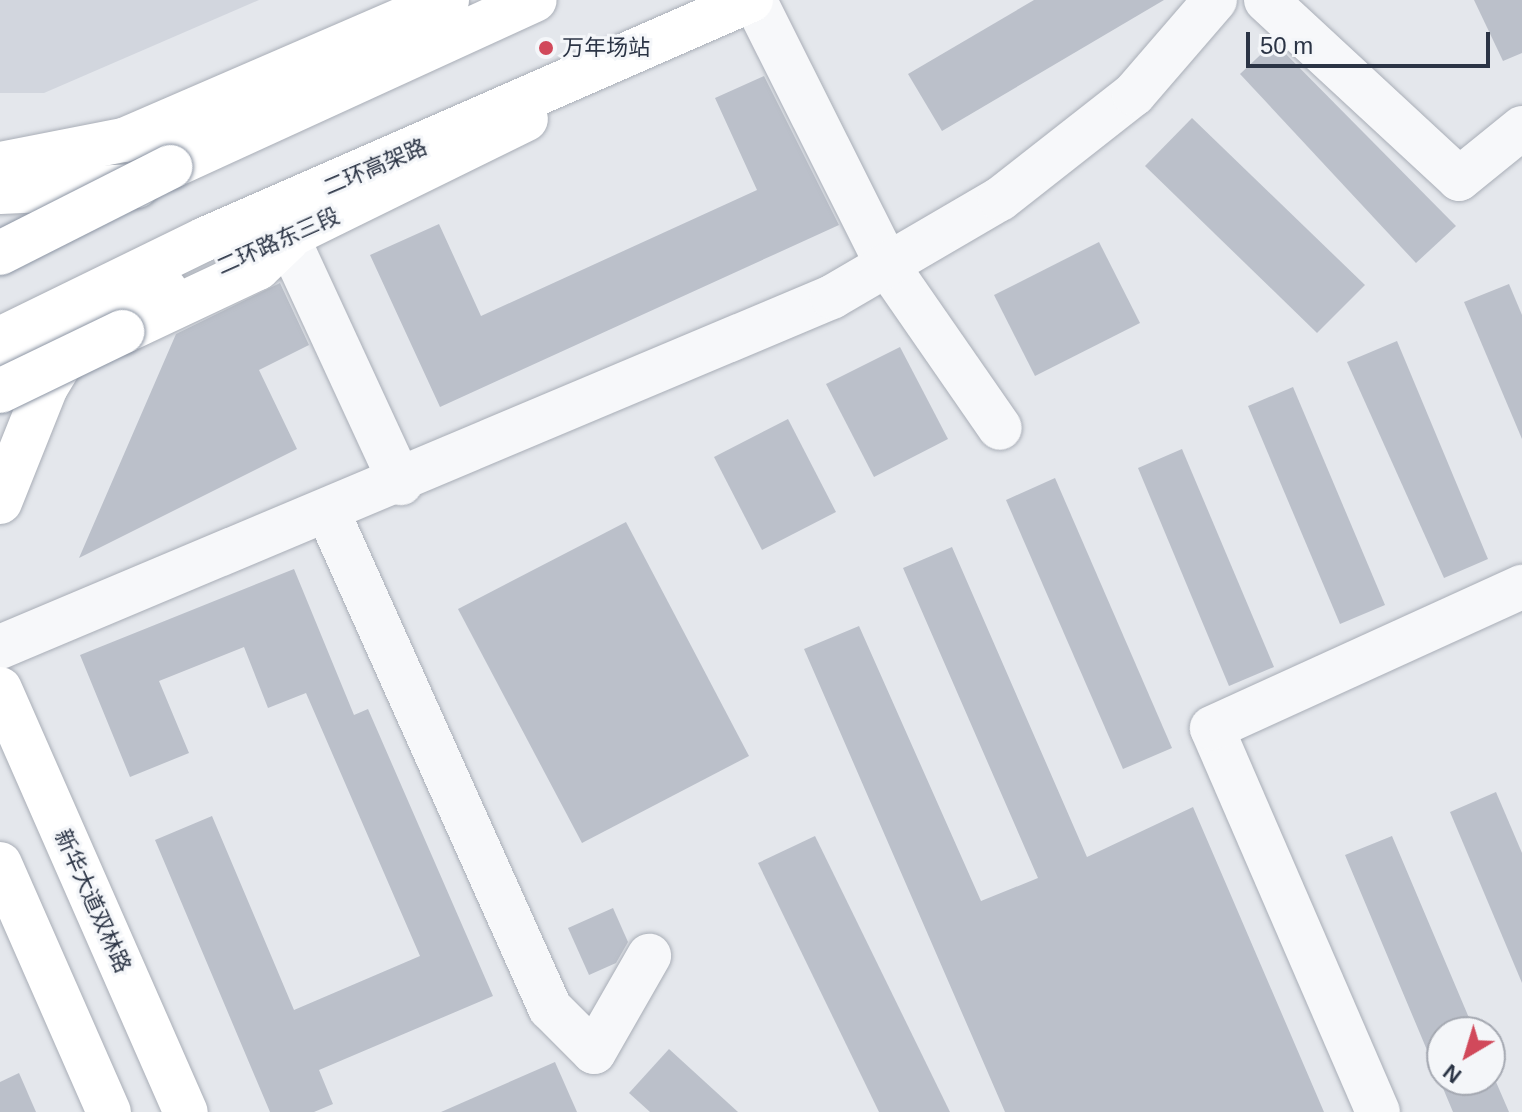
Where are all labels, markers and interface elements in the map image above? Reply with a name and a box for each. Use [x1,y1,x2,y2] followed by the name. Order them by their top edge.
[1250,16,1494,66] scale bar
[1260,32,1313,59] text: 50 m
[562,35,650,61] place label: 万年场站
[537,39,555,57] marker: 万年场站
[319,133,431,201] street label: 二环高架路
[212,202,344,280] street label: 二环路东三段
[50,825,136,977] street label: 新华大道双林路
[1426,1016,1506,1096] north arrow
[1438,1059,1466,1088] text: N

